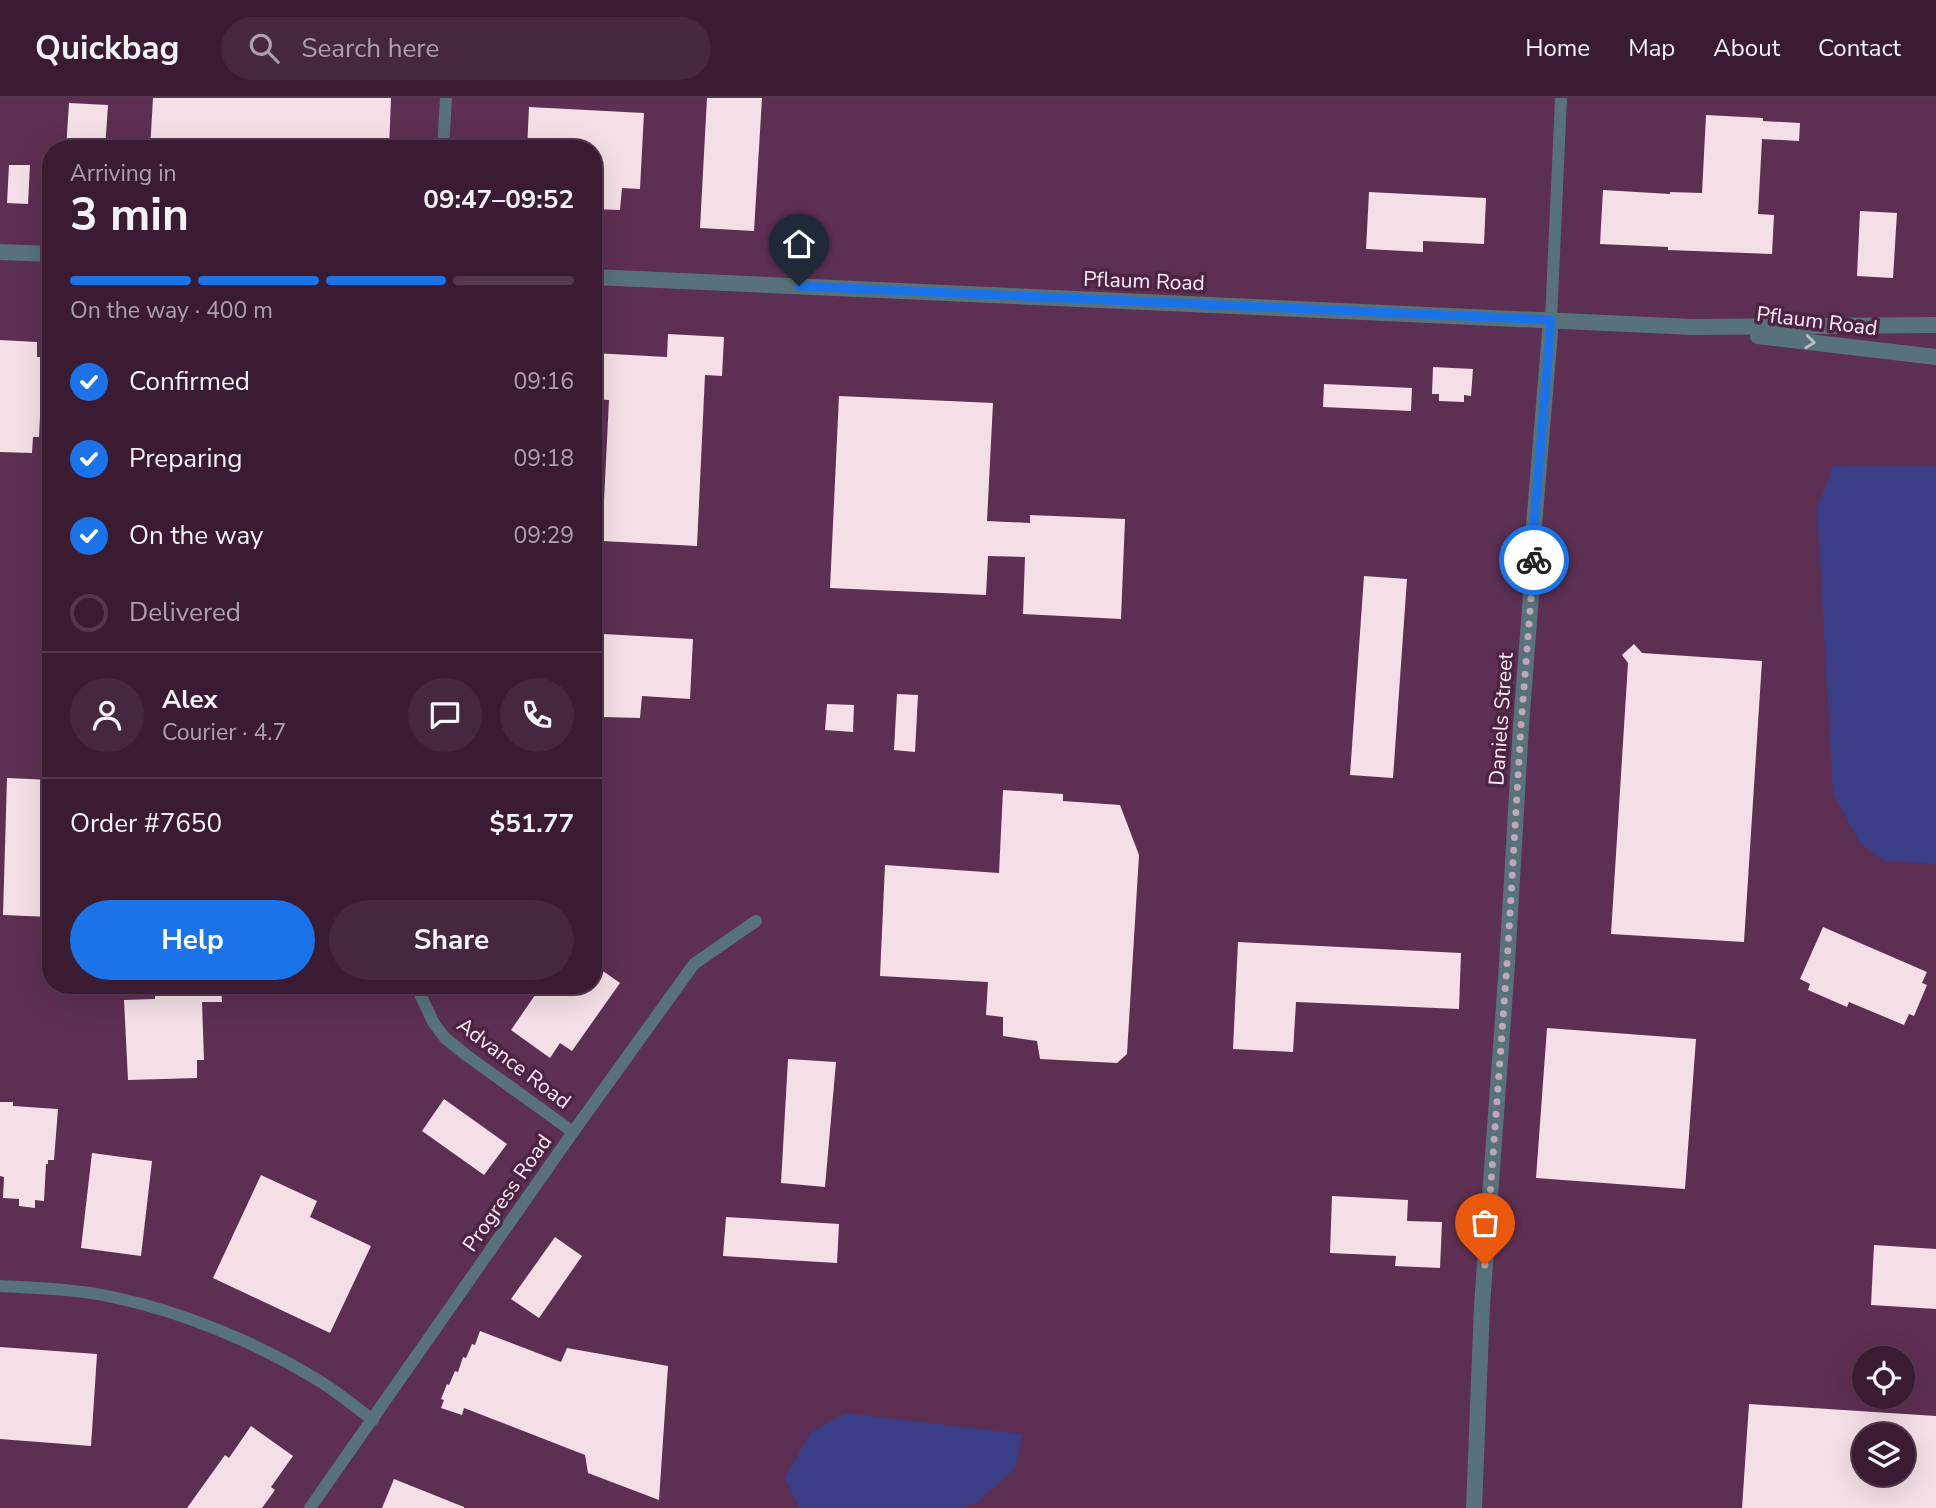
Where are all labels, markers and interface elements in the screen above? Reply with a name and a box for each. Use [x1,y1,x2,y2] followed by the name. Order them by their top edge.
[221,17,711,80] search box
[35,26,179,71] text: Quickbag
[245,29,283,67] icon: search
[301,31,439,66] text: Search here
[1525,32,1590,64] text: Home
[1628,32,1675,64] text: Map
[1713,32,1780,64] text: About
[1818,32,1901,64] text: Contact
[70,158,177,189] text: Arriving in
[423,182,574,217] text: 09:47–09:52
[70,183,189,246] text: 3 min
[769,214,829,286] pin
[780,225,818,263] icon: home
[1083,265,1205,297] street label: Pflaum Road
[70,295,273,326] text: On the way · 400 m
[1755,300,1879,342] street label: Pflaum Road
[1804,334,1816,349] one-way arrow
[70,363,108,401] icon: check
[129,364,250,399] text: Confirmed
[514,366,574,397] text: 09:16
[70,440,108,478] icon: check
[129,441,242,476] text: Preparing
[514,443,574,474] text: 09:18
[70,517,108,555] icon: check
[129,518,263,553] text: On the way
[514,520,574,551] text: 09:29
[1499,525,1569,595] courier
[1515,541,1553,579] icon: bike
[129,595,241,630] text: Delivered
[1482,651,1520,787] street label: Daniels Street
[70,678,144,752] button: person
[408,678,482,752] button: chat
[500,678,574,752] button: phone
[162,682,218,717] text: Alex
[162,717,286,748] text: Courier · 4.7
[70,806,222,841] text: Order #7650
[490,806,574,841] text: $51.77
[70,900,315,980] button: Help
[329,900,574,980] button: Share
[451,1011,577,1115] street label: Advance Road
[456,1129,558,1257] street label: Progress Road
[1455,1193,1515,1265] pin
[1466,1204,1504,1242] icon: bag
[1852,1346,1915,1486] map controls
[1852,1346,1915,1409] button: locate
[1852,1423,1915,1486] button: layers

